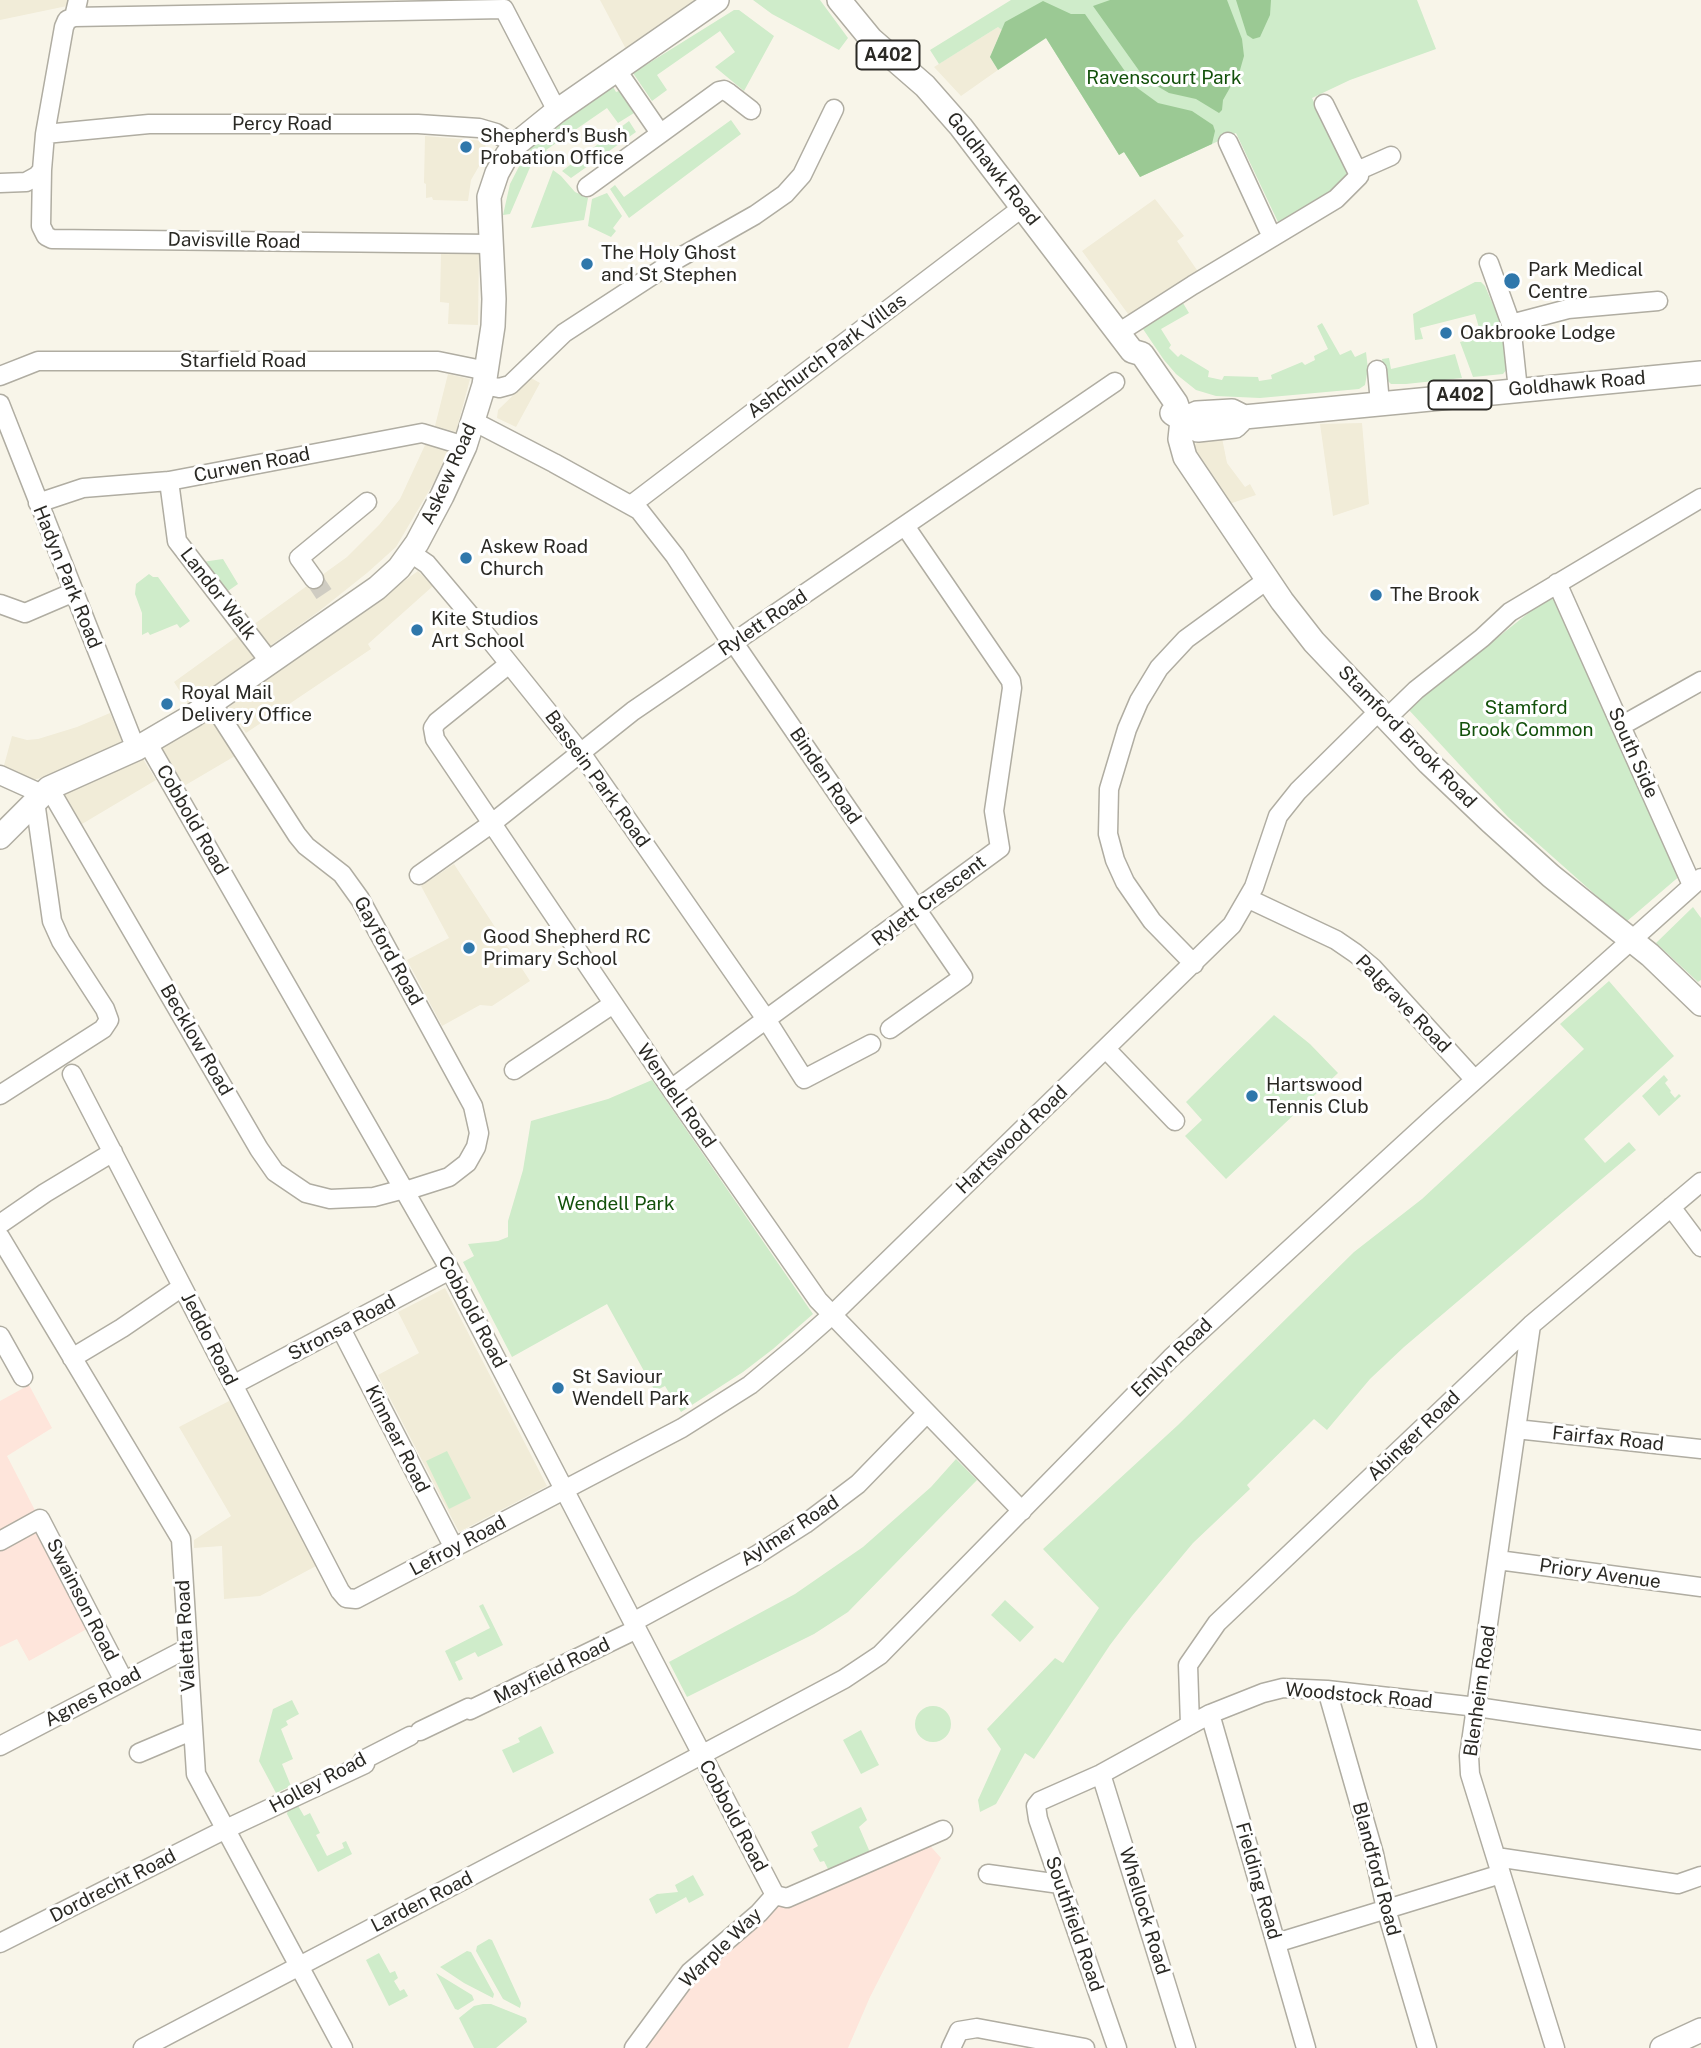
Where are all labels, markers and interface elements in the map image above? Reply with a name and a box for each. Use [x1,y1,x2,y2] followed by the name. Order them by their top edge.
[856,40,920,70] road number: A402
[1086,67,1242,89] park label: Ravenscourt Park
[942,108,1044,230] street label: Goldhawk Road
[232,113,332,135] street label: Percy Road
[480,125,628,169] place label: Shepherd's Bush Probation Office
[458,139,474,155] marker: Shepherd's Bush Probation Office
[167,228,301,254] street label: Davisville Road
[601,242,737,286] place label: The Holy Ghost and St Stephen
[579,256,595,272] marker: The Holy Ghost and St Stephen
[1528,259,1643,303] place label: Park Medical Centre
[1502,271,1522,291] marker: Park Medical Centre
[743,289,911,423] street label: Ashchurch Park Villas
[1460,322,1616,344] place label: Oakbrooke Lodge
[1438,325,1454,341] marker: Oakbrooke Lodge
[180,350,306,372] street label: Starfield Road
[1507,367,1647,401] street label: Goldhawk Road
[1428,380,1492,410] road number: A402
[417,420,481,528] street label: Askew Road
[192,443,312,487] street label: Curwen Road
[28,502,106,652] street label: Hadyn Park Road
[480,536,588,580] place label: Askew Road Church
[175,543,261,645] street label: Landor Walk
[458,550,474,566] marker: Askew Road Church
[1390,584,1480,606] place label: The Brook
[714,585,812,661] street label: Rylett Road
[1368,587,1384,603] marker: The Brook
[431,608,538,652] place label: Kite Studios Art School
[409,622,425,638] marker: Kite Studios Art School
[1333,661,1481,813] street label: Stamford Brook Road
[181,682,312,726] place label: Royal Mail Delivery Office
[159,696,175,712] marker: Royal Mail Delivery Office
[1458,697,1594,741] park label: Stamford Brook Common
[1603,704,1663,802] street label: South Side
[540,706,654,852] street label: Bassein Park Road
[784,724,866,828] street label: Binden Road
[151,761,233,879] street label: Cobbold Road
[868,851,990,951] street label: Rylett Crescent
[349,893,427,1009] street label: Gayford Road
[483,926,651,970] place label: Good Shepherd RC Primary School
[461,940,477,956] marker: Good Shepherd RC Primary School
[1351,950,1455,1058] street label: Palgrave Road
[155,980,237,1100] street label: Becklow Road
[632,1040,720,1152] street label: Wendell Road
[1266,1074,1369,1118] place label: Hartswood Tennis Club
[952,1081,1072,1199] street label: Hartswood Road
[1244,1088,1260,1104] marker: Hartswood Tennis Club
[557,1193,675,1215] park label: Wendell Park
[433,1252,511,1372] street label: Cobbold Road
[176,1289,242,1389] street label: Jeddo Road
[284,1290,400,1366] street label: Stronsa Road
[1127,1314,1217,1402] street label: Emlyn Road
[572,1366,689,1410] place label: St Saviour Wendell Park
[550,1380,566,1396] marker: St Saviour Wendell Park
[360,1381,434,1497] street label: Kinnear Road
[1363,1386,1465,1486] street label: Abinger Road
[1551,1422,1665,1456] street label: Fairfax Road
[737,1491,843,1571] street label: Aylmer Road
[406,1511,510,1581] street label: Lefroy Road
[41,1535,123,1665] street label: Swainson Road
[1538,1554,1662,1594] street label: Priory Avenue
[172,1580,200,1692] street label: Valetta Road
[1460,1624,1500,1758] street label: Blenheim Road
[490,1633,614,1709] street label: Mayfield Road
[41,1662,145,1732] street label: Agnes Road
[1284,1678,1434,1714] street label: Woodstock Road
[266,1748,370,1818] street label: Holley Road
[694,1756,772,1876] street label: Cobbold Road
[1347,1800,1405,1938] street label: Blandford Road
[1230,1820,1286,1942] street label: Fielding Road
[46,1844,180,1928] street label: Dordrecht Road
[1114,1845,1174,1977] street label: Whellock Road
[1040,1853,1108,1995] street label: Southfield Road
[367,1867,477,1937] street label: Larden Road
[675,1903,767,1993] street label: Warple Way

